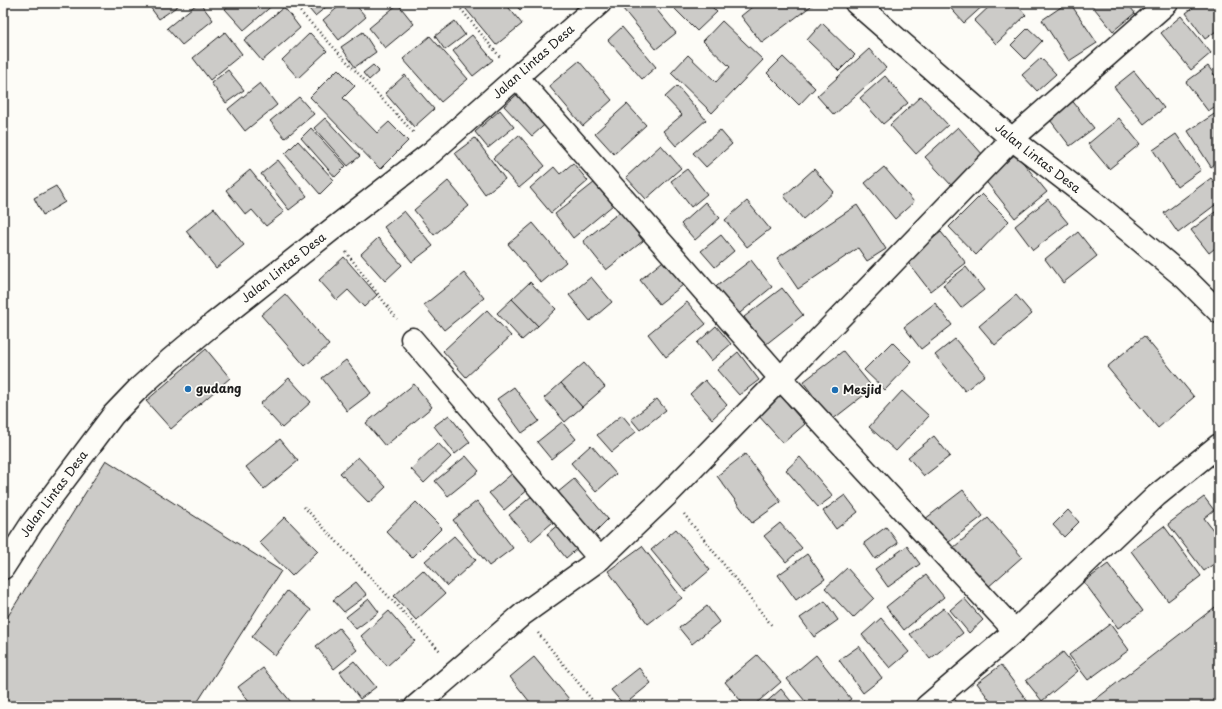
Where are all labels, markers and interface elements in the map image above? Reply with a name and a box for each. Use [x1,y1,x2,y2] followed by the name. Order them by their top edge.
[488,20,578,103] street label: Jalan Lintas Desa
[992,118,1085,197] street label: Jalan Lintas Desa
[236,227,330,307] street label: Jalan Lintas Desa
[196,379,241,397] place label: gudang
[843,380,882,398] place label: Mesjid
[183,384,193,394] marker: gudang
[830,385,840,395] marker: Mesjid
[15,446,92,541] street label: Jalan Lintas Desa

